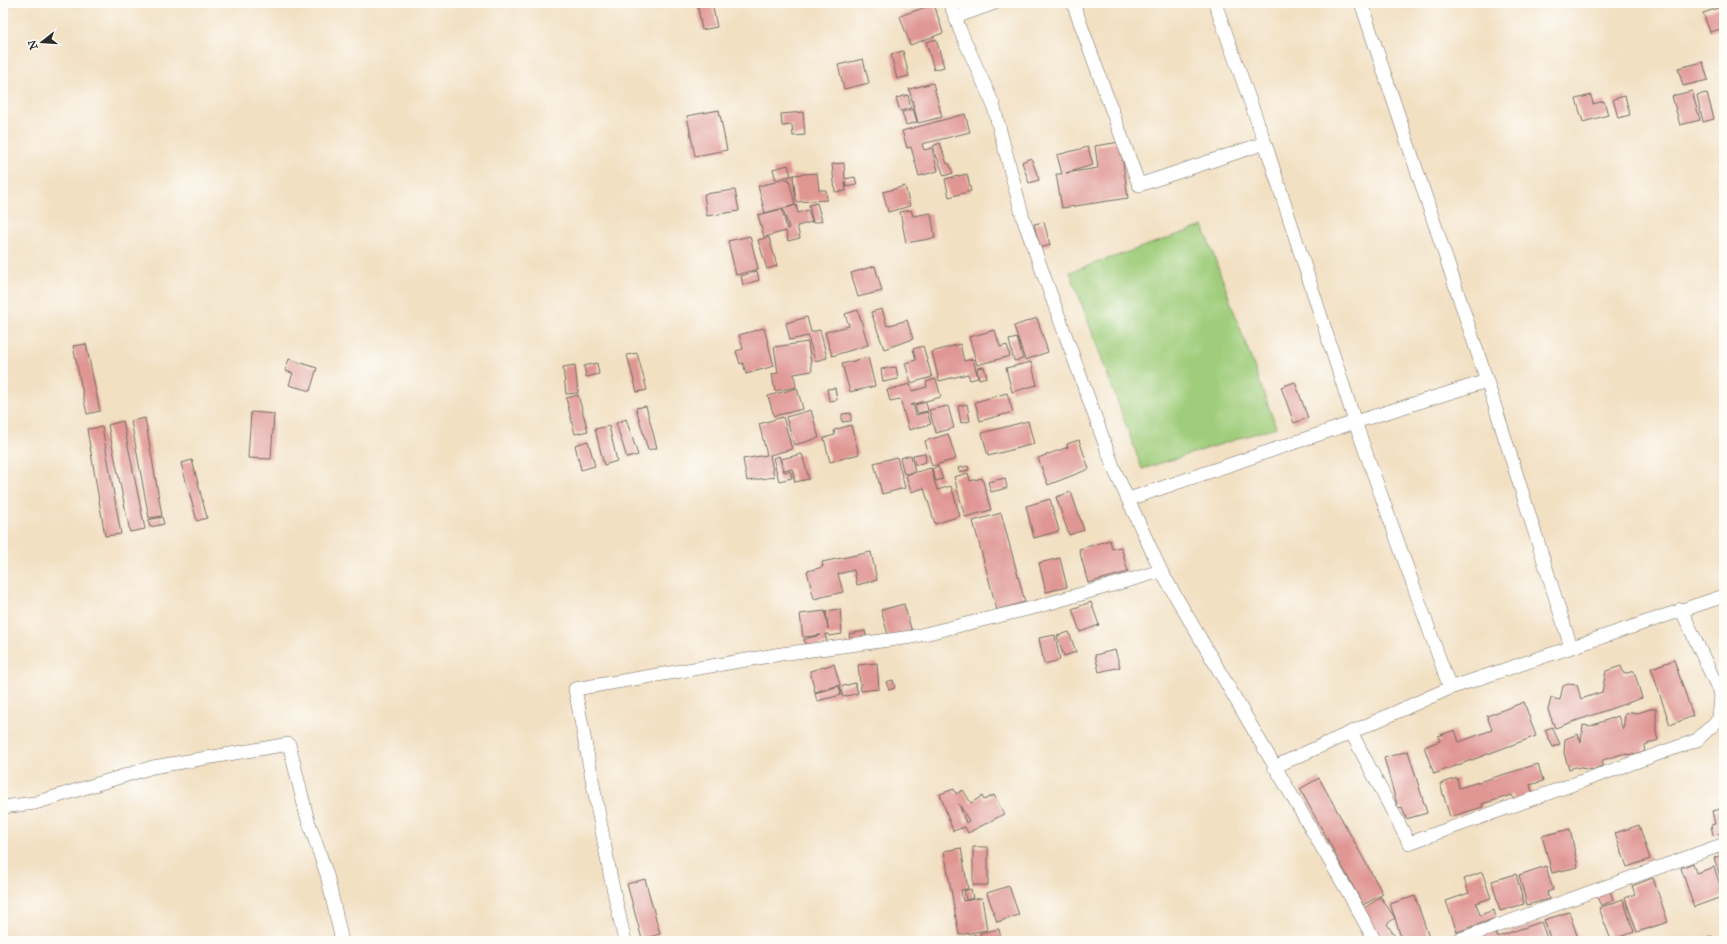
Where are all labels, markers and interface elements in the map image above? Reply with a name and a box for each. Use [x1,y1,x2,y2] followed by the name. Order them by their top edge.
[22,22,62,62] north arrow
[25,38,40,51] text: N

